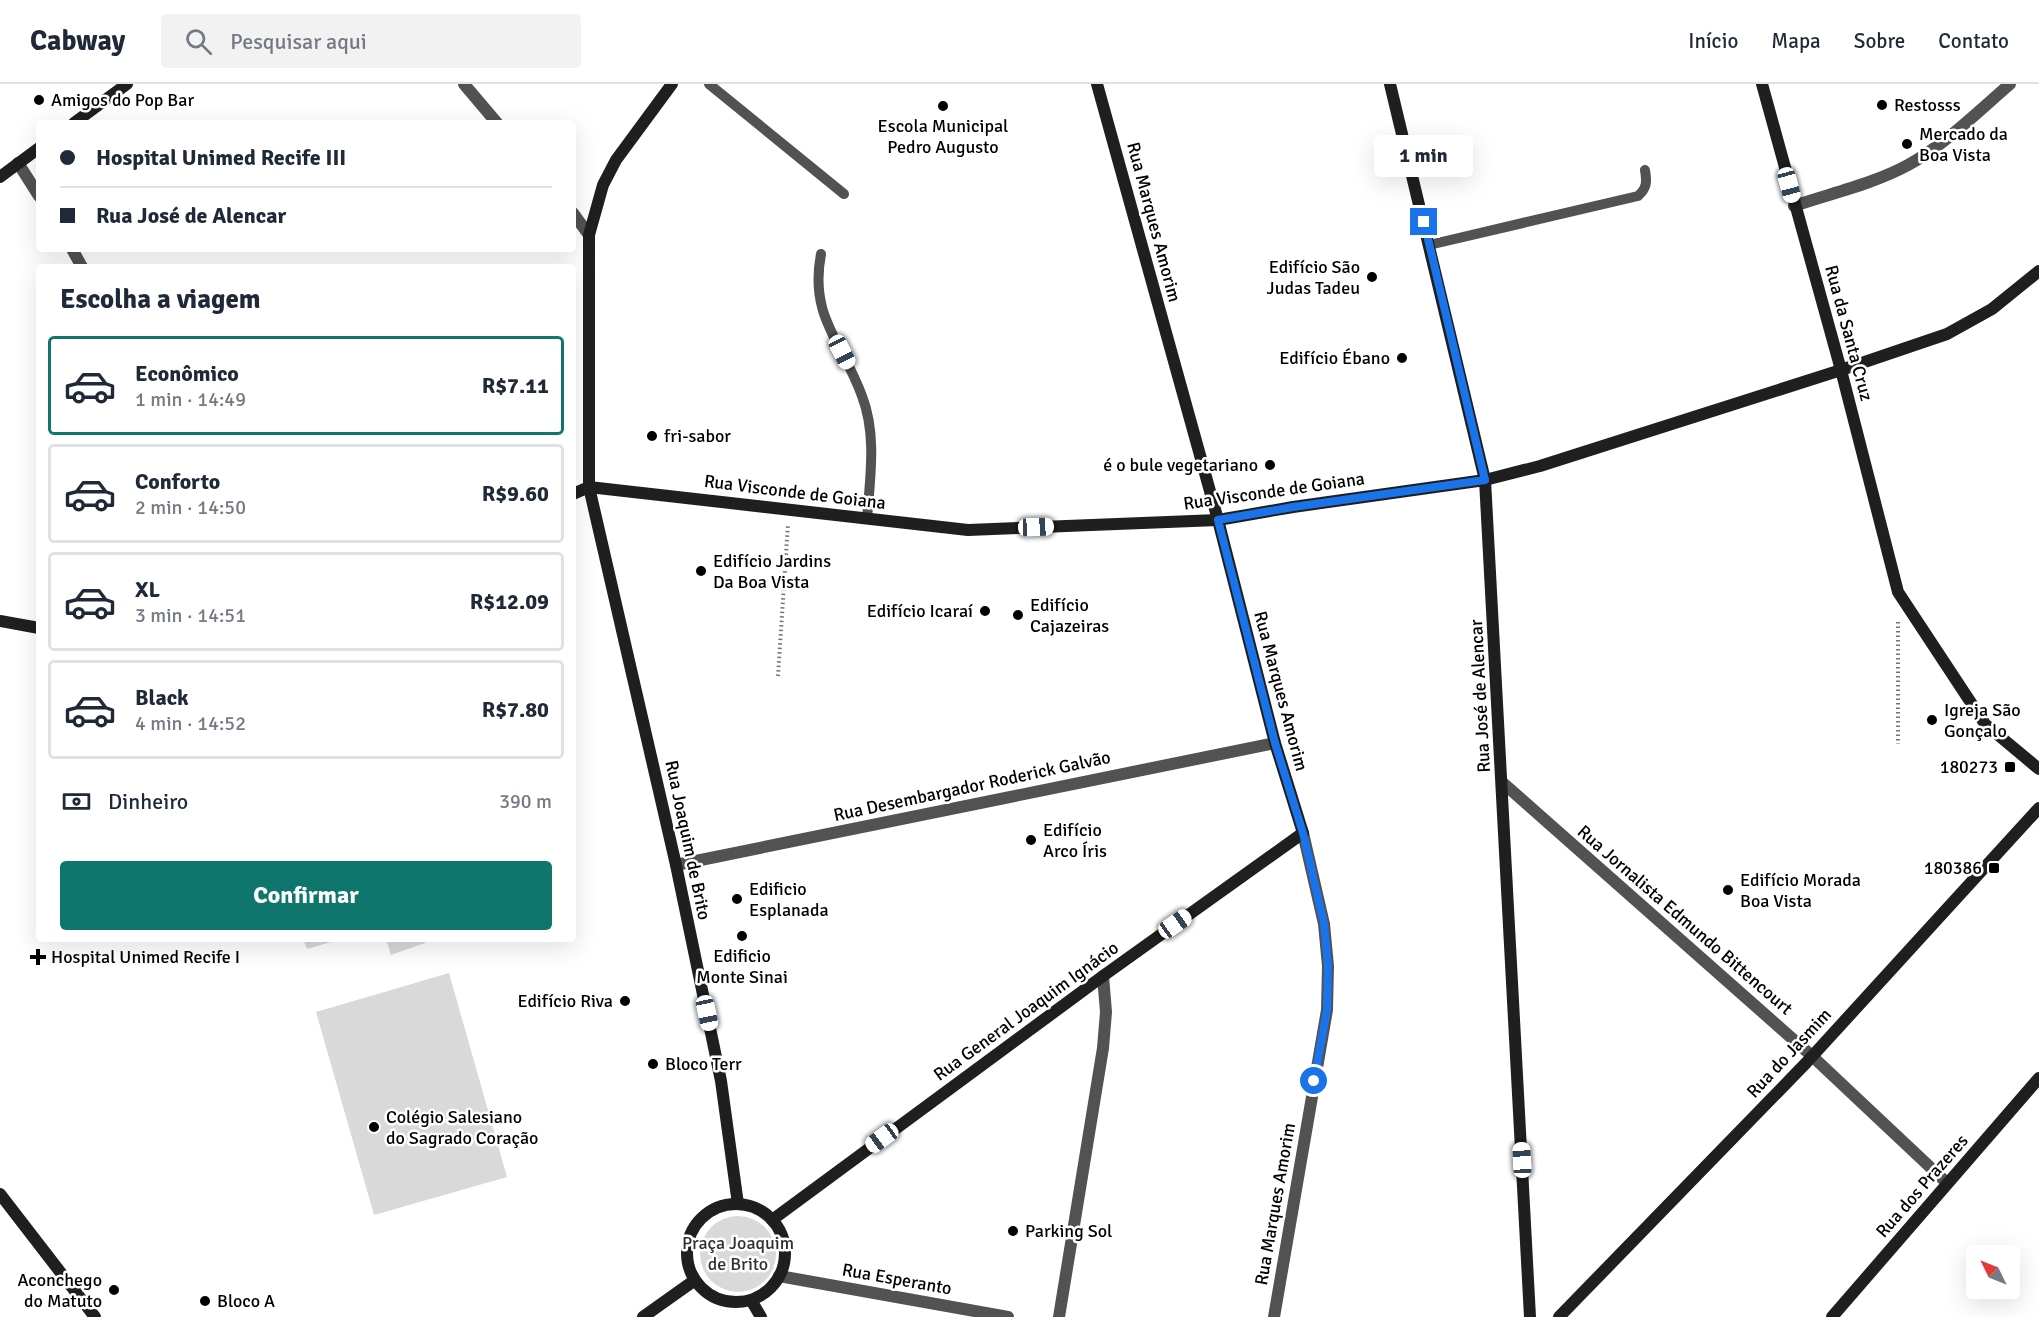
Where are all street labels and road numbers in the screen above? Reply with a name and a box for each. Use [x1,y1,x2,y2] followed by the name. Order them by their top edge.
[1122,140,1186,304] street label: Rua Marques Amorim
[1820,263,1878,403] street label: Rua da Santa Cruz
[1182,467,1366,515] street label: Rua Visconde de Goiana
[703,470,887,514] street label: Rua Visconde de Goiana
[1249,609,1313,773] street label: Rua Marques Amorim
[1465,619,1495,773] street label: Rua José de Alencar
[832,746,1112,826] street label: Rua Desembargador Roderick Galvão
[660,758,716,922] street label: Rua Joaquim de Brito
[1573,821,1797,1019] street label: Rua Jornalista Edmundo Bittencourt
[929,937,1123,1085] street label: Rua General Joaquim Ignácio
[1742,1004,1836,1102] street label: Rua do Jasmim
[1250,1121,1300,1287] street label: Rua Marques Amorim
[1871,1130,1973,1242] street label: Rua dos Prazeres
[840,1259,954,1299] street label: Rua Esperanto

